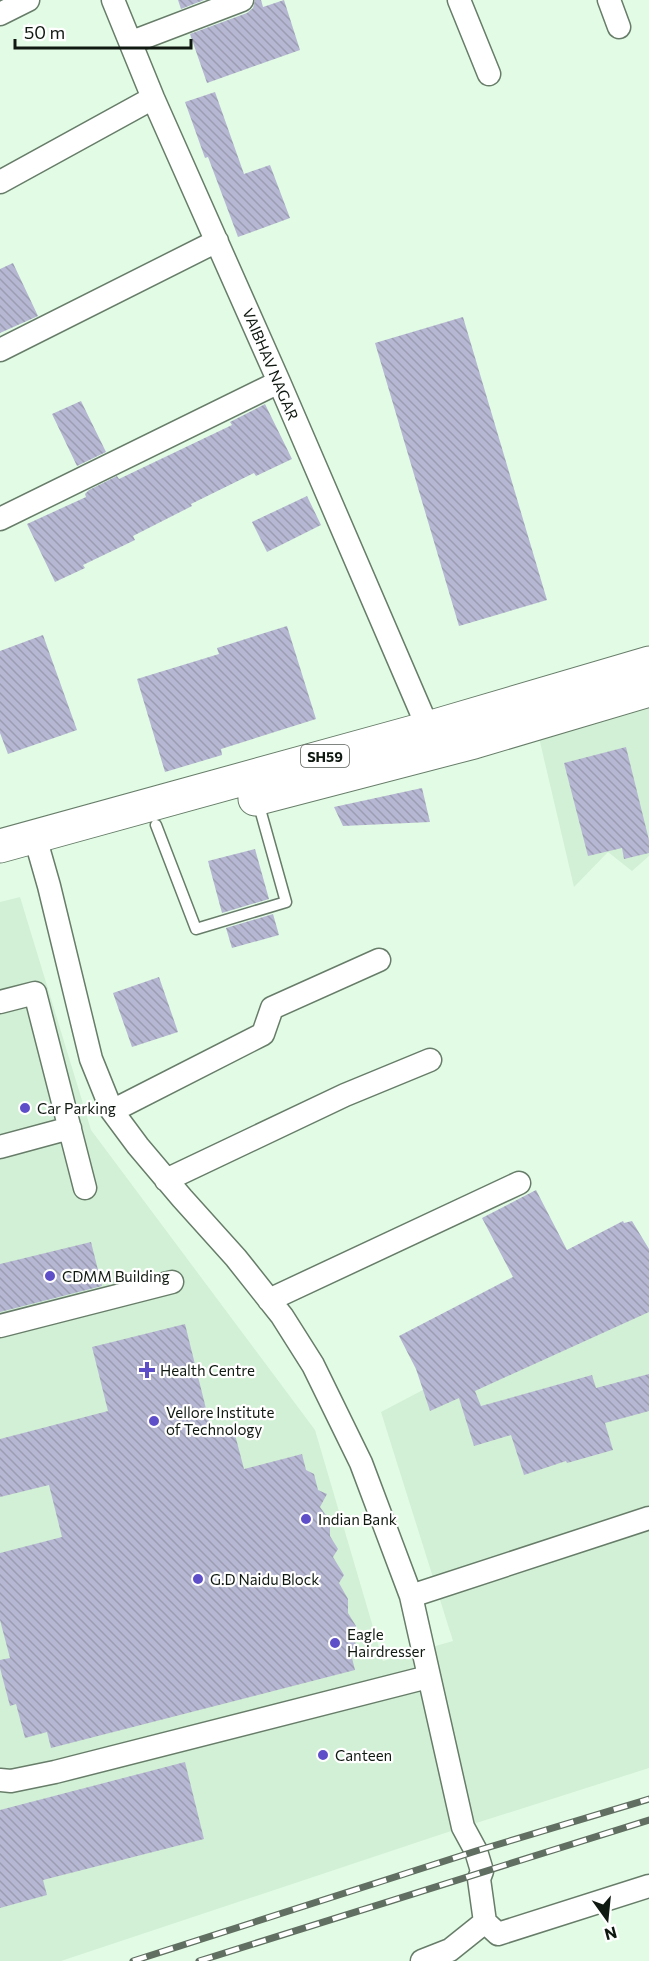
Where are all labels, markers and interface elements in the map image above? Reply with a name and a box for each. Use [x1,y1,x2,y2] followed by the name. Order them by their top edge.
[15,12,190,50] scale bar
[24,21,65,43] text: 50 m
[239,305,303,423] street label: VAIBHAV NAGAR
[301,745,349,767] road number: SH59
[37,1099,116,1117] place label: Car Parking
[18,1101,32,1115] marker: Car Parking
[62,1267,170,1285] place label: CDMM Building
[43,1269,57,1283] marker: CDMM Building
[138,1361,156,1379] marker: Health Centre
[160,1361,255,1379] place label: Health Centre
[166,1403,274,1438] place label: Vellore Institute of Technology
[147,1414,161,1428] marker: Vellore Institute of Technology
[318,1510,397,1528] place label: Indian Bank
[299,1512,313,1526] marker: Indian Bank
[210,1570,319,1588] place label: G.D Naidu Block
[191,1572,205,1586] marker: G.D Naidu Block
[347,1625,426,1660] place label: Eagle Hairdresser
[328,1636,342,1650] marker: Eagle Hairdresser
[335,1746,392,1764] place label: Canteen
[316,1748,330,1762] marker: Canteen
[577,1889,637,1949] north arrow
[603,1923,619,1945] text: N

